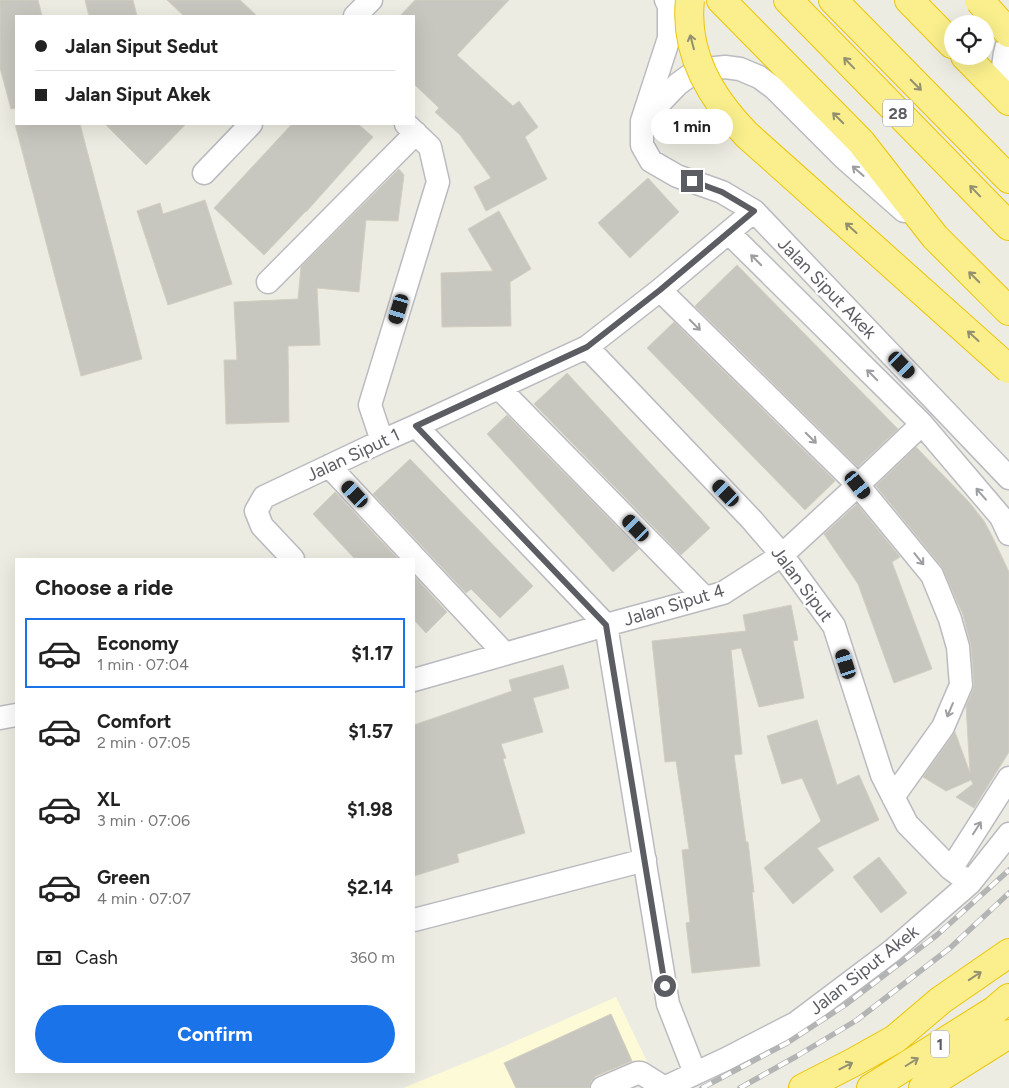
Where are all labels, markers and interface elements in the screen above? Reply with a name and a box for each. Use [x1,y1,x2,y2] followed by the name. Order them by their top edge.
[944,15,994,65] map controls
[944,15,994,65] button: locate
[687,34,696,50] one-way arrow
[65,35,218,58] text: Jalan Siput Sedut
[843,56,855,69] one-way arrow
[910,78,922,91] one-way arrow
[65,83,211,106] text: Jalan Siput Akek
[883,100,913,126] road number: 28
[651,109,733,144] callout: 1 min
[832,112,844,125] one-way arrow
[673,117,711,136] text: 1 min
[852,165,865,177] one-way arrow
[681,170,703,192] route end
[969,185,981,197] one-way arrow
[845,222,858,234] one-way arrow
[773,233,881,343] street label: Jalan Siput Akek
[750,254,762,266] one-way arrow
[969,271,981,283] one-way arrow
[387,292,410,326] car
[689,318,701,331] one-way arrow
[966,330,979,342] one-way arrow
[886,349,917,381] car
[866,369,878,381] one-way arrow
[303,424,403,486] street label: Jalan Siput 1
[805,432,817,445] one-way arrow
[842,469,873,501] car
[710,477,741,509] car
[339,478,370,510] car
[976,488,987,501] one-way arrow
[620,512,651,544] car
[766,542,838,626] street label: Jalan Siput
[914,553,925,566] one-way arrow
[35,574,173,601] text: Choose a ride
[621,579,727,631] street label: Jalan Siput 4
[37,631,82,676] icon: car
[97,632,179,655] text: Economy
[351,642,393,665] text: $1.17
[834,647,857,681] car
[97,655,189,674] text: 1 min · 07:04
[945,702,954,717] one-way arrow
[37,709,82,754] icon: car
[97,710,172,733] text: Comfort
[348,720,393,743] text: $1.57
[97,733,190,752] text: 2 min · 07:05
[37,787,82,832] icon: car
[97,788,120,811] text: XL
[347,798,393,821] text: $1.98
[97,811,190,830] text: 3 min · 07:06
[972,821,982,835] one-way arrow
[37,865,82,910] icon: car
[97,866,150,889] text: Green
[347,876,393,899] text: $2.14
[97,889,191,908] text: 4 min · 07:07
[805,920,923,1019] street label: Jalan Siput Akek
[35,944,63,972] icon: cash
[75,946,118,969] text: Cash
[349,948,395,967] text: 360 m
[968,971,982,981] one-way arrow
[654,975,676,997] route start
[35,1005,395,1063] button: Confirm
[931,1030,949,1058] road number: 1
[904,1057,918,1067] one-way arrow
[839,1061,854,1071] one-way arrow

